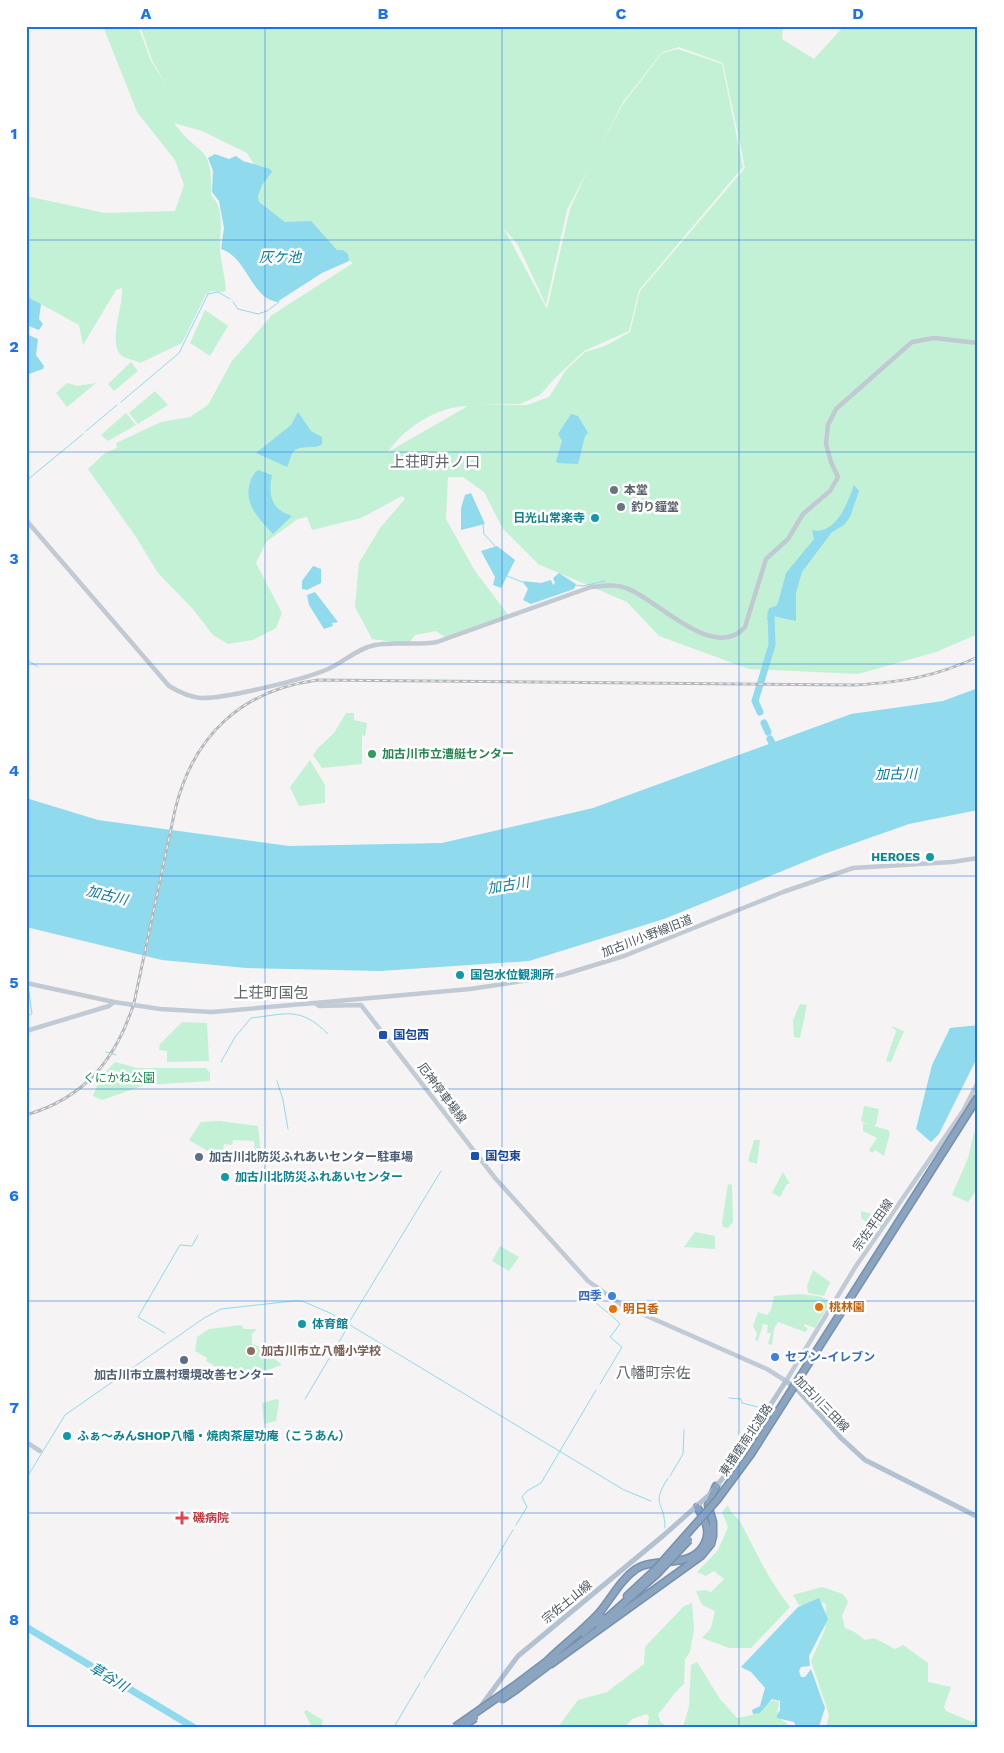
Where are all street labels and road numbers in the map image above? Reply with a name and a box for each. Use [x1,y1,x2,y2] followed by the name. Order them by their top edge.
[600,912,694,960] street label: 加古川小野線旧道
[415,1060,469,1126] street label: 厄神停車場線
[850,1196,896,1254] street label: 宗佐平田線
[792,1373,852,1435] street label: 加古川三田線
[717,1401,775,1479] street label: 東播磨南北道路
[539,1578,595,1626] street label: 宗佐土山線

